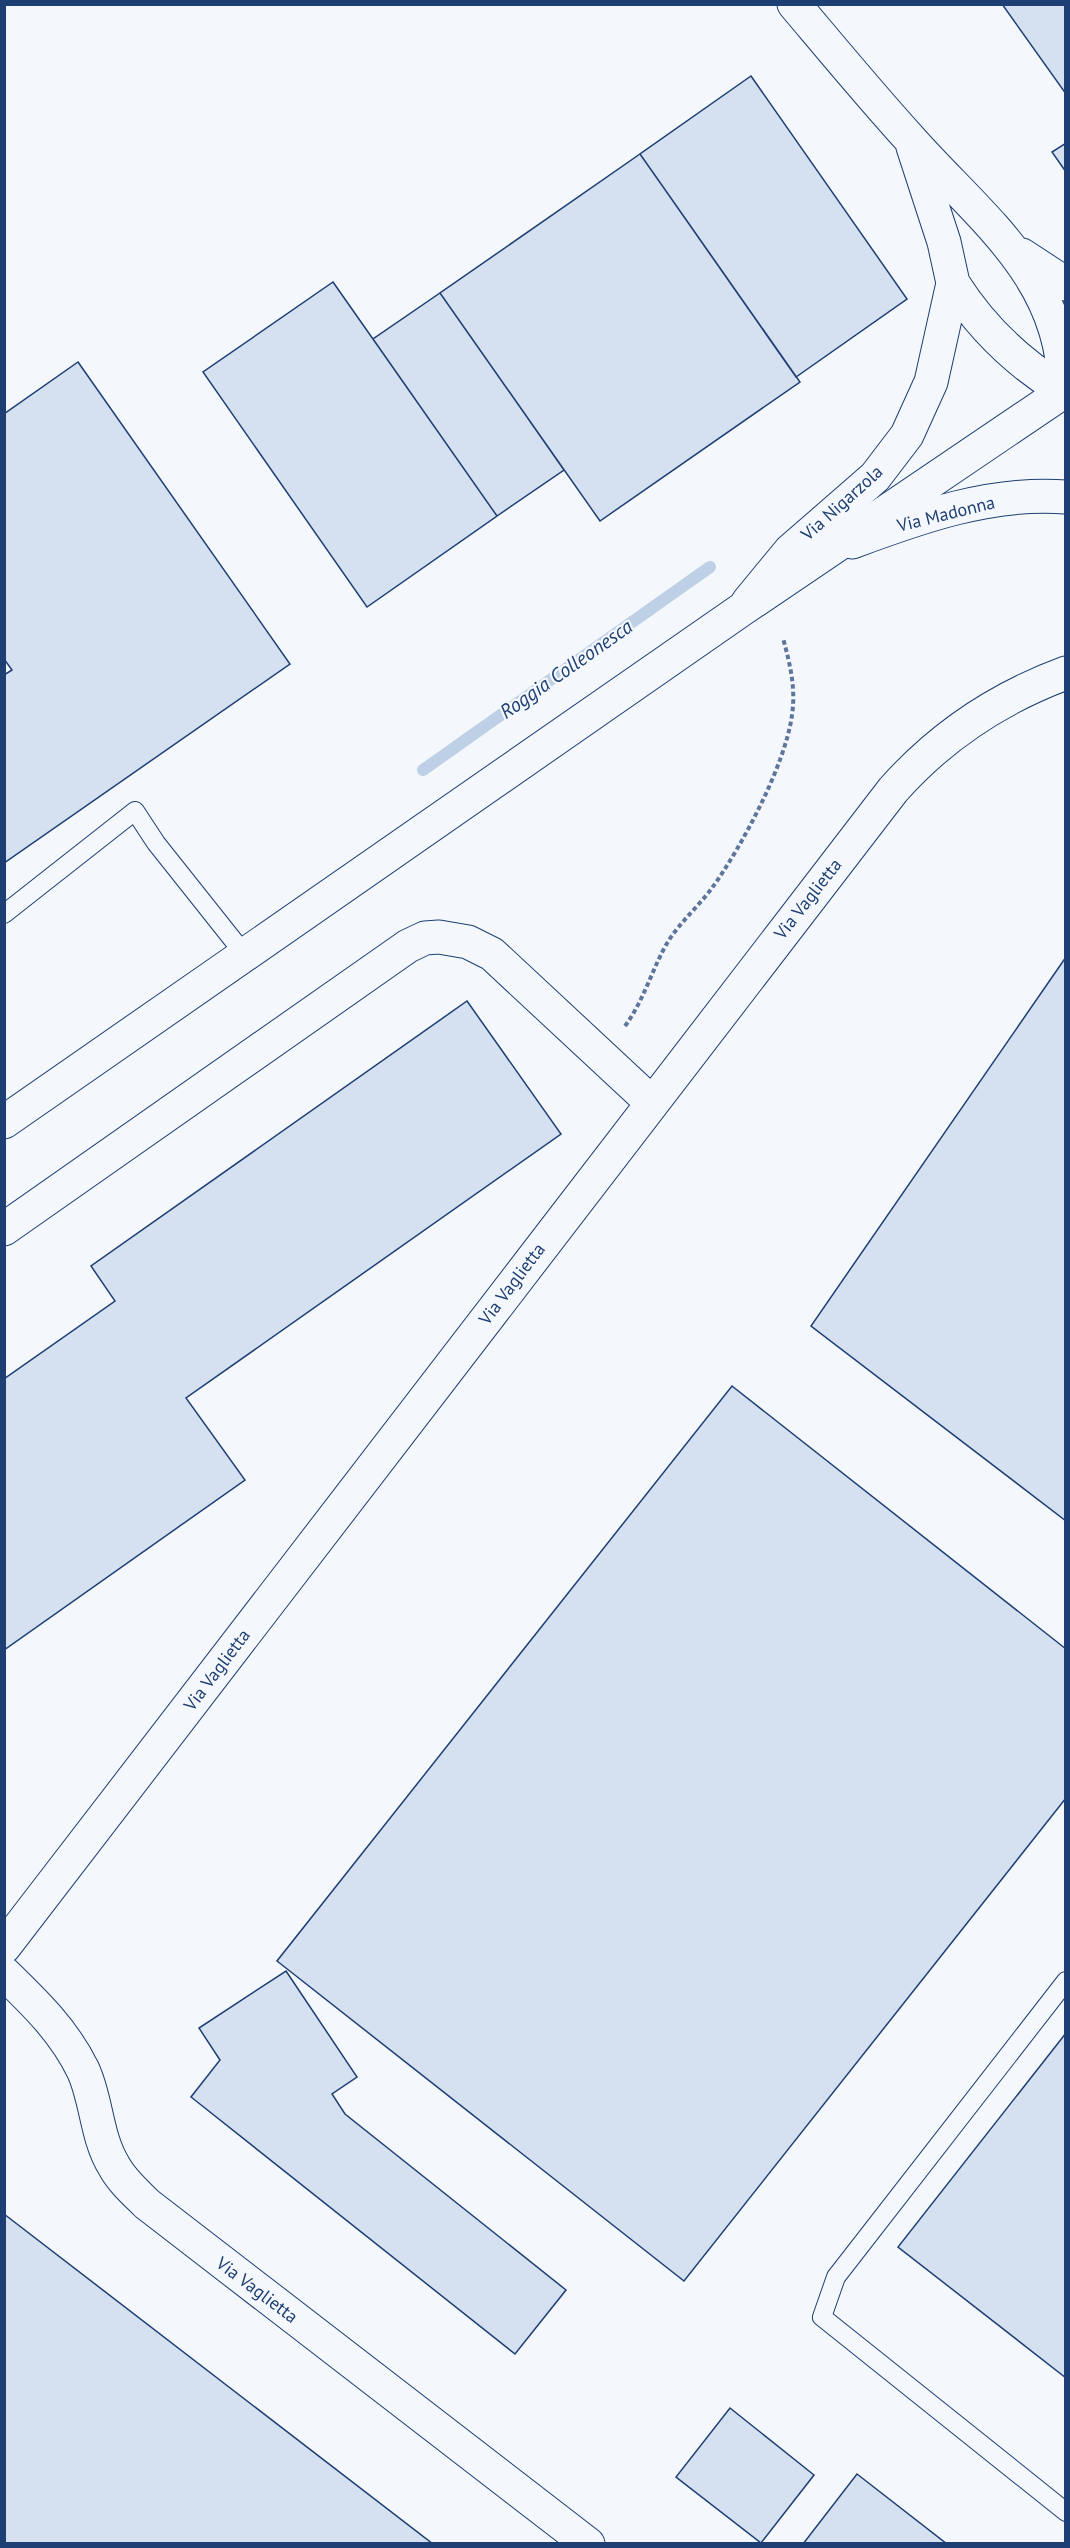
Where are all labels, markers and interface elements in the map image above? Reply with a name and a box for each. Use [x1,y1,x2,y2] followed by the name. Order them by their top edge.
[795,460,887,546] street label: Via Nigarzola
[894,490,997,537] street label: Via Madonna
[495,613,638,724] water label: Roggia Colleonesca
[768,854,846,945] street label: Via Vaglietta
[473,1238,550,1330] street label: Via Vaglietta
[178,1624,255,1716] street label: Via Vaglietta
[211,2251,303,2328] street label: Via Vaglietta

